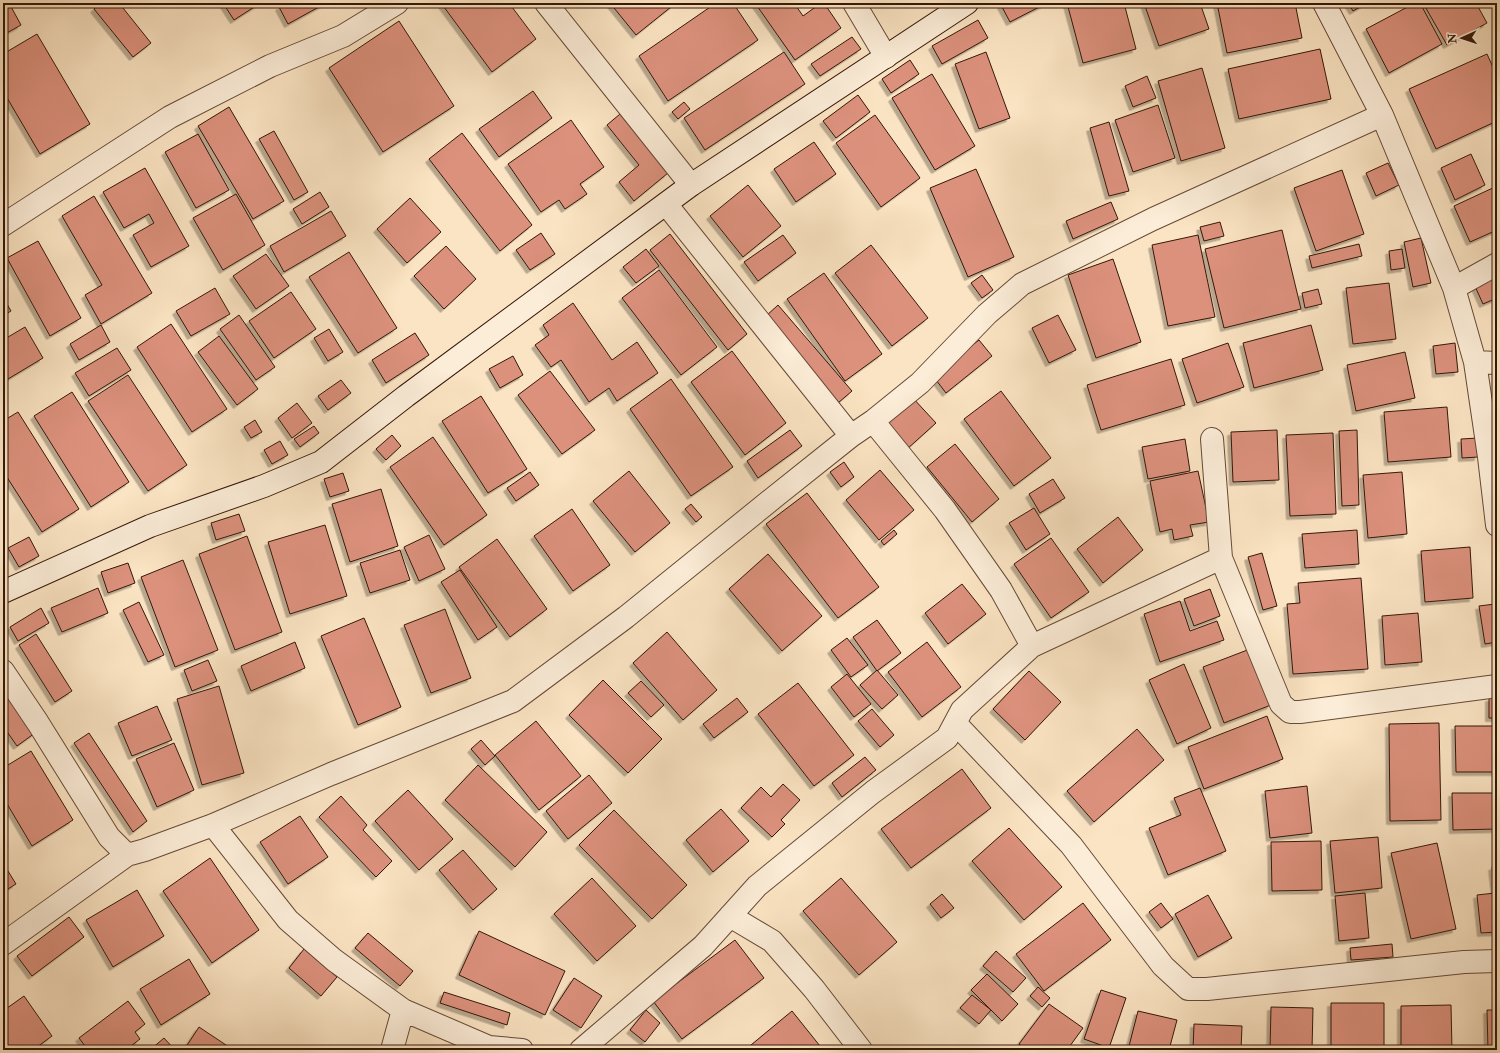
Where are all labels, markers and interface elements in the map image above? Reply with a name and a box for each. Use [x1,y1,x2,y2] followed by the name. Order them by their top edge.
[1442,18,1482,58] north arrow
[1446,32,1459,45] text: N

